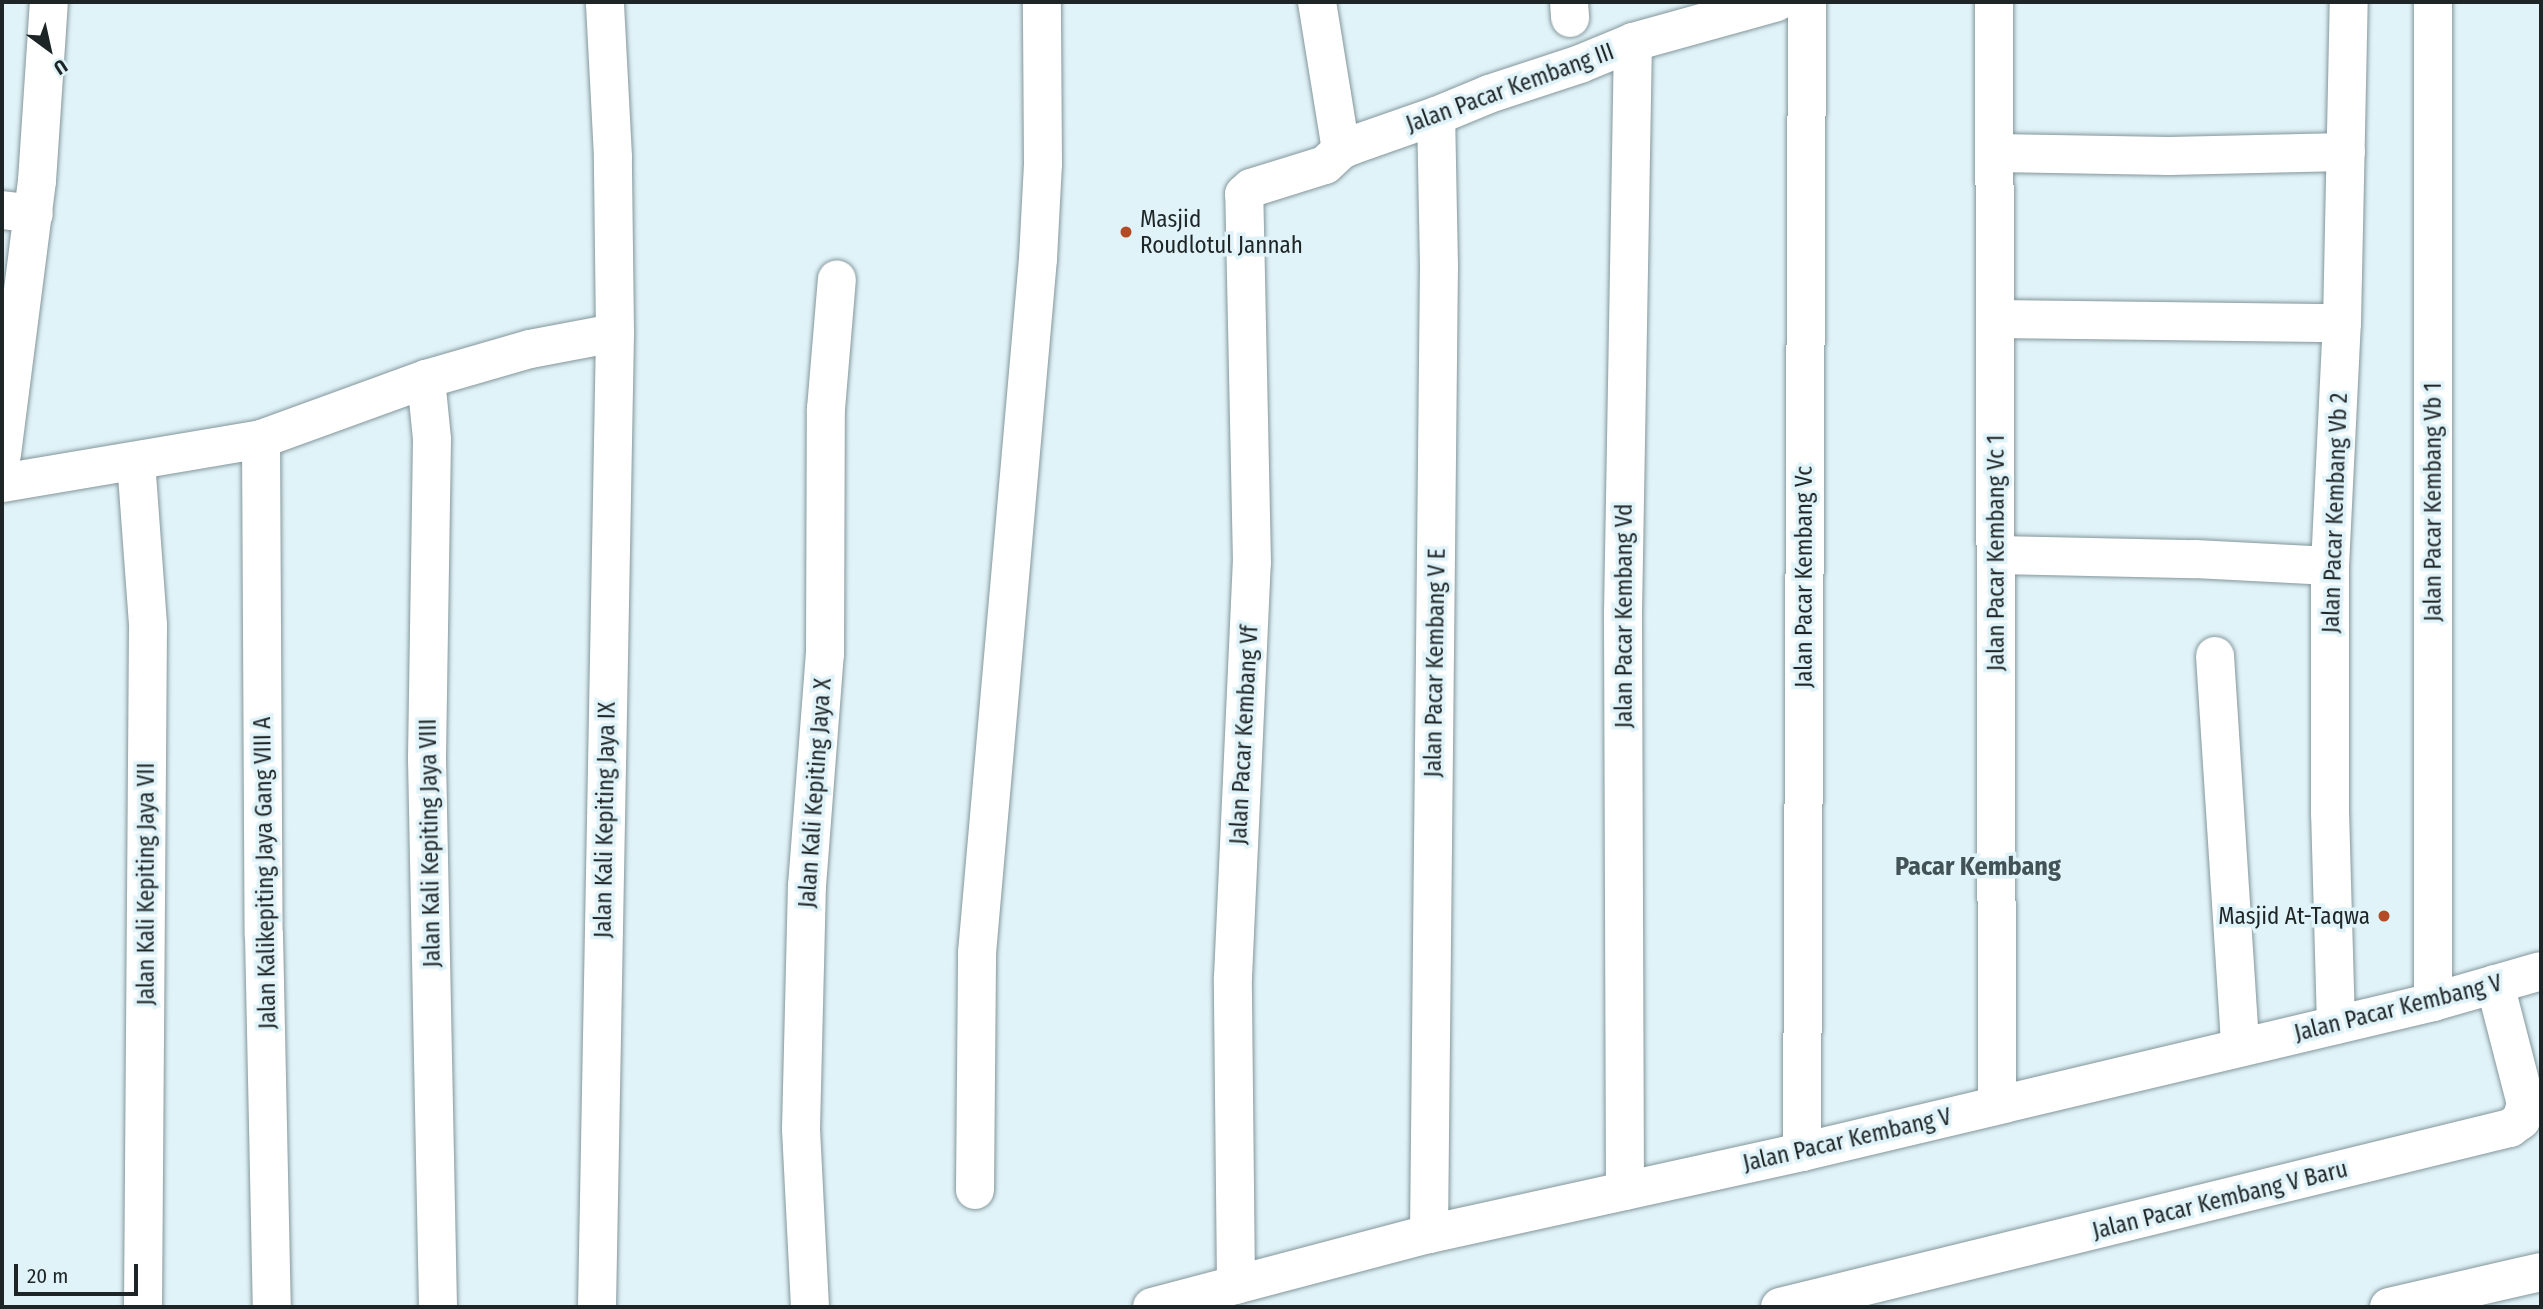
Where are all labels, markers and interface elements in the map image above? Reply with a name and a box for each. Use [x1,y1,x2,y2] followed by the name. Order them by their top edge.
[14,14,84,84] north arrow
[1402,38,1618,138] street label: Jalan Pacar Kembang III
[50,54,72,80] text: U
[1140,205,1303,259] place label: Masjid Roudlotul Jannah
[1118,224,1134,240] marker: Masjid Roudlotul Jannah
[2419,382,2447,622] street label: Jalan Pacar Kembang Vb 1
[2317,392,2353,634] street label: Jalan Pacar Kembang Vb 2
[1982,435,2010,671] street label: Jalan Pacar Kembang Vc 1
[1790,466,1818,688] street label: Jalan Pacar Kembang Vc
[1610,504,1638,728] street label: Jalan Pacar Kembang Vd
[1419,548,1451,778] street label: Jalan Pacar Kembang V E
[1224,625,1264,845] street label: Jalan Pacar Kembang Vf
[793,677,837,909] street label: Jalan Kali Kepiting Jaya X
[589,702,621,938] street label: Jalan Kali Kepiting Jaya IX
[248,717,282,1029] street label: Jalan Kalikepiting Jaya Gang VIII A
[414,718,446,968] street label: Jalan Kali Kepiting Jaya VIII
[132,763,160,1005] street label: Jalan Kali Kepiting Jaya VII
[1895,851,2061,883] district label: Pacar Kembang
[2218,902,2370,930] place label: Masjid At-Taqwa
[2376,908,2392,924] marker: Masjid At-Taqwa
[2291,969,2505,1047] street label: Jalan Pacar Kembang V
[1740,1103,1954,1177] street label: Jalan Pacar Kembang V
[2090,1155,2350,1245] street label: Jalan Pacar Kembang V Baru
[18,1250,142,1294] scale bar
[27,1263,68,1289] text: 20 m

